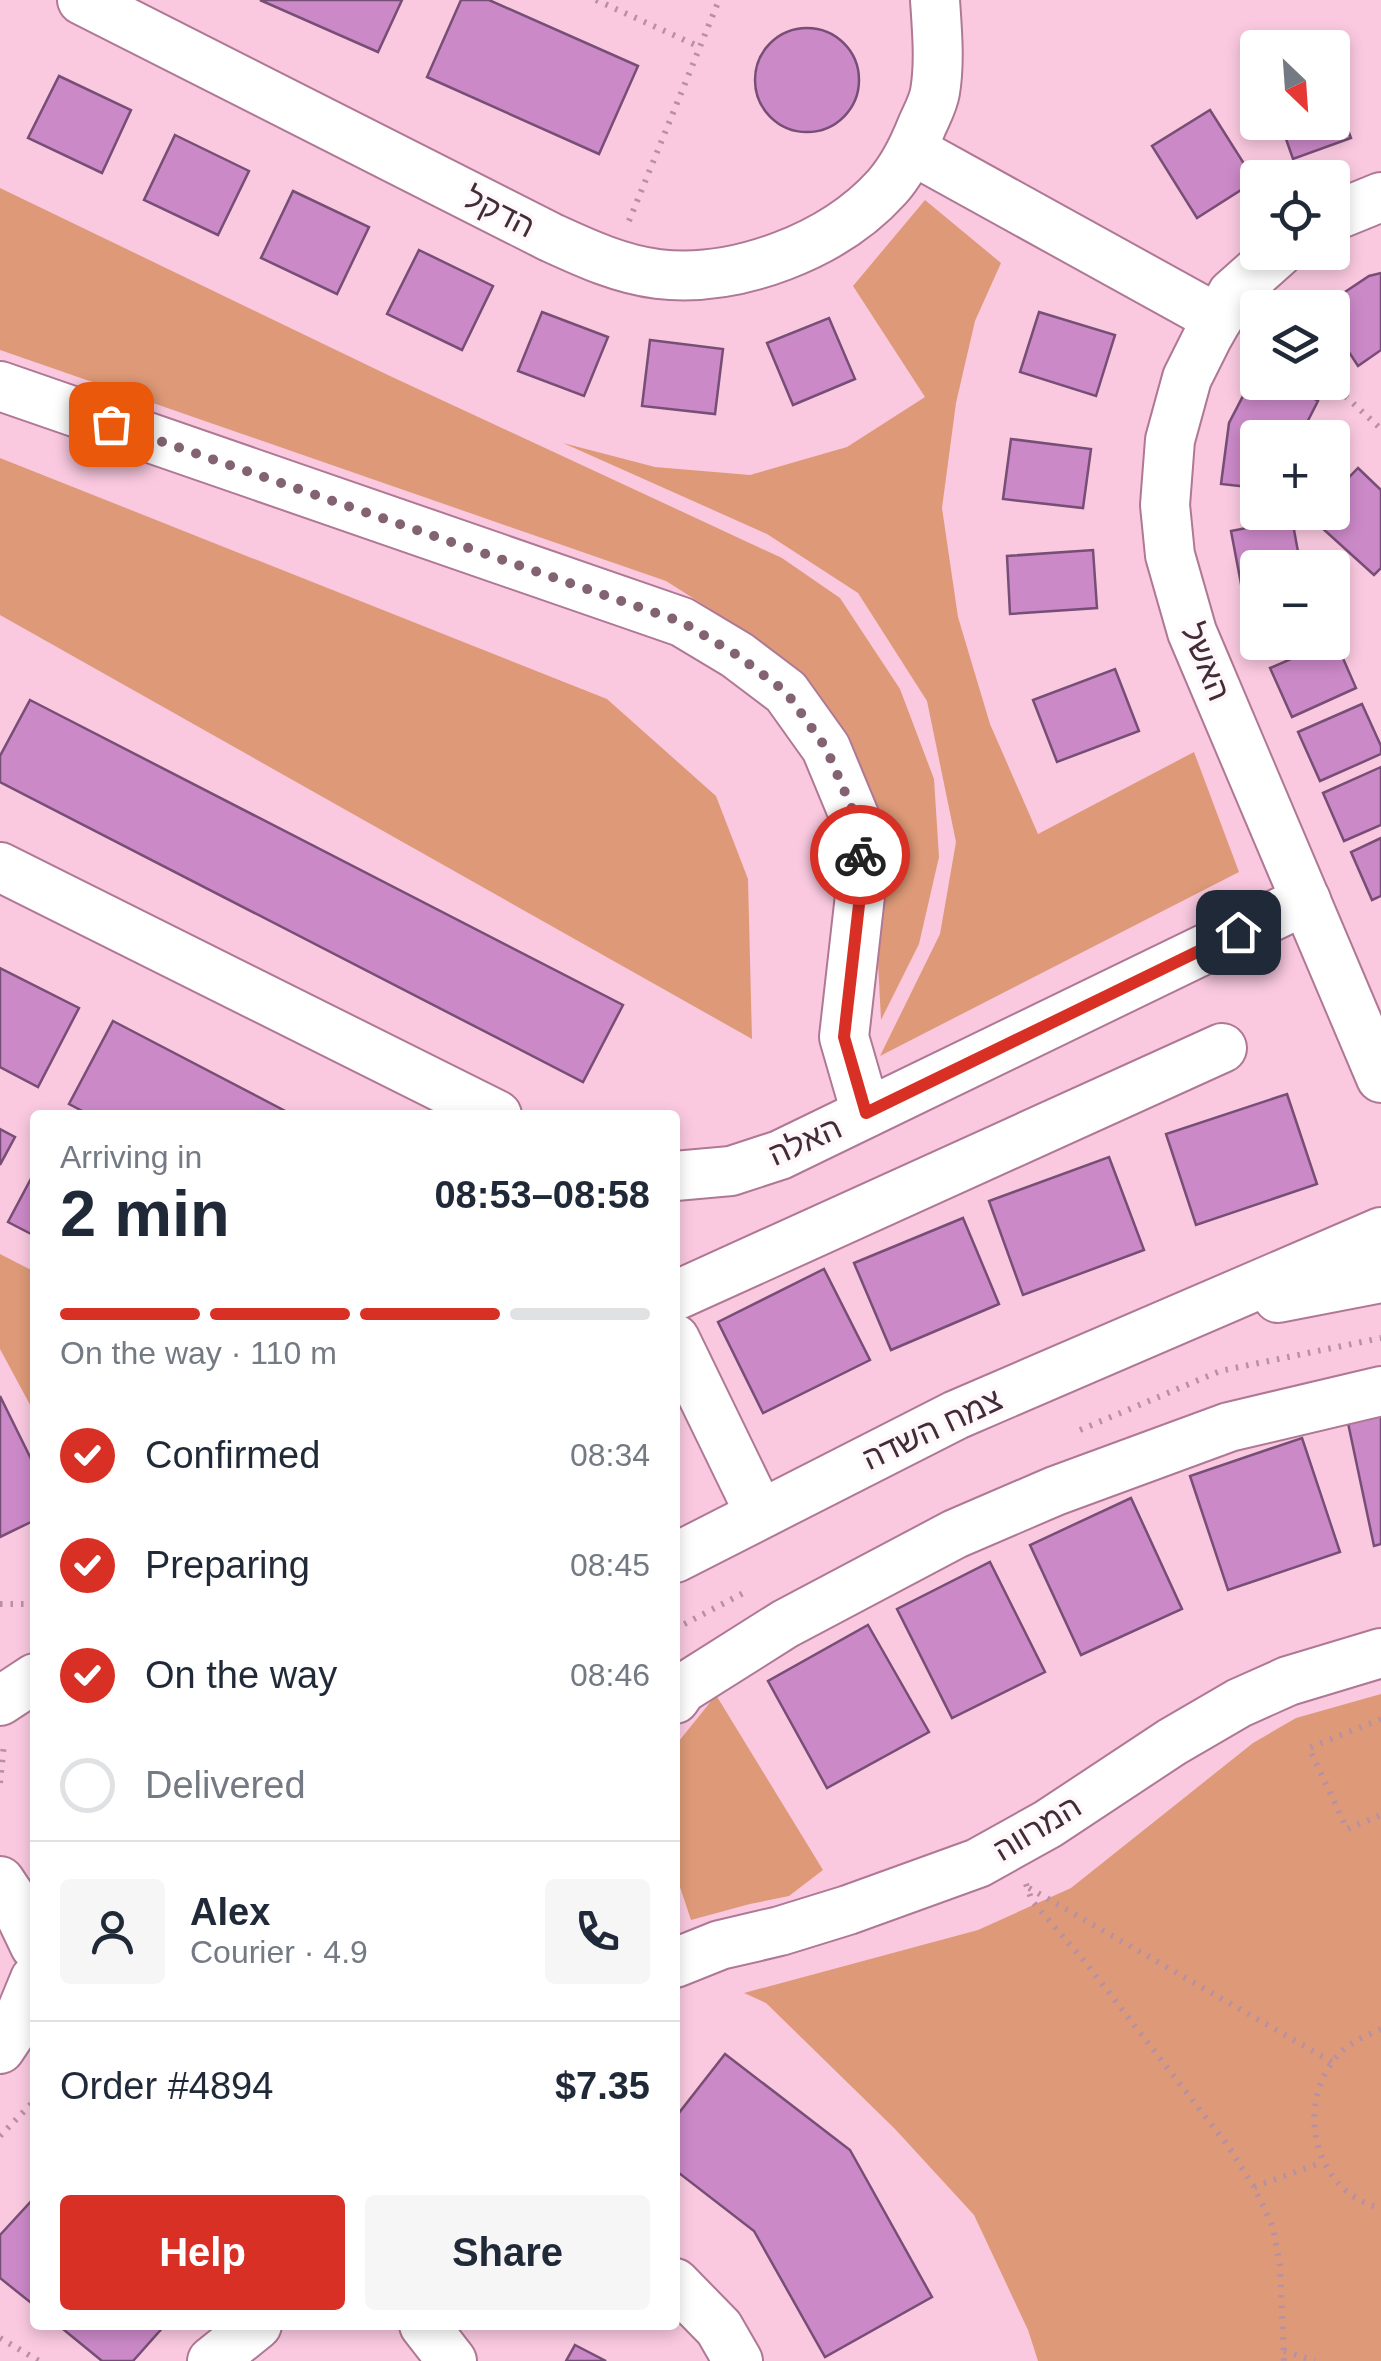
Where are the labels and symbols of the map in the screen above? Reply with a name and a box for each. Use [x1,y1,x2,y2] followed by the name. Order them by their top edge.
[1240,30,1350,140] north arrow
[459,179,541,245] street label: הדקל
[69,382,154,467] pin
[1174,618,1238,706] street label: האשל
[810,805,910,905] courier
[1196,890,1281,975] pin
[763,1109,847,1173] street label: האלה
[856,1381,1008,1477] street label: צמח השדה
[986,1788,1088,1868] street label: המרווה

